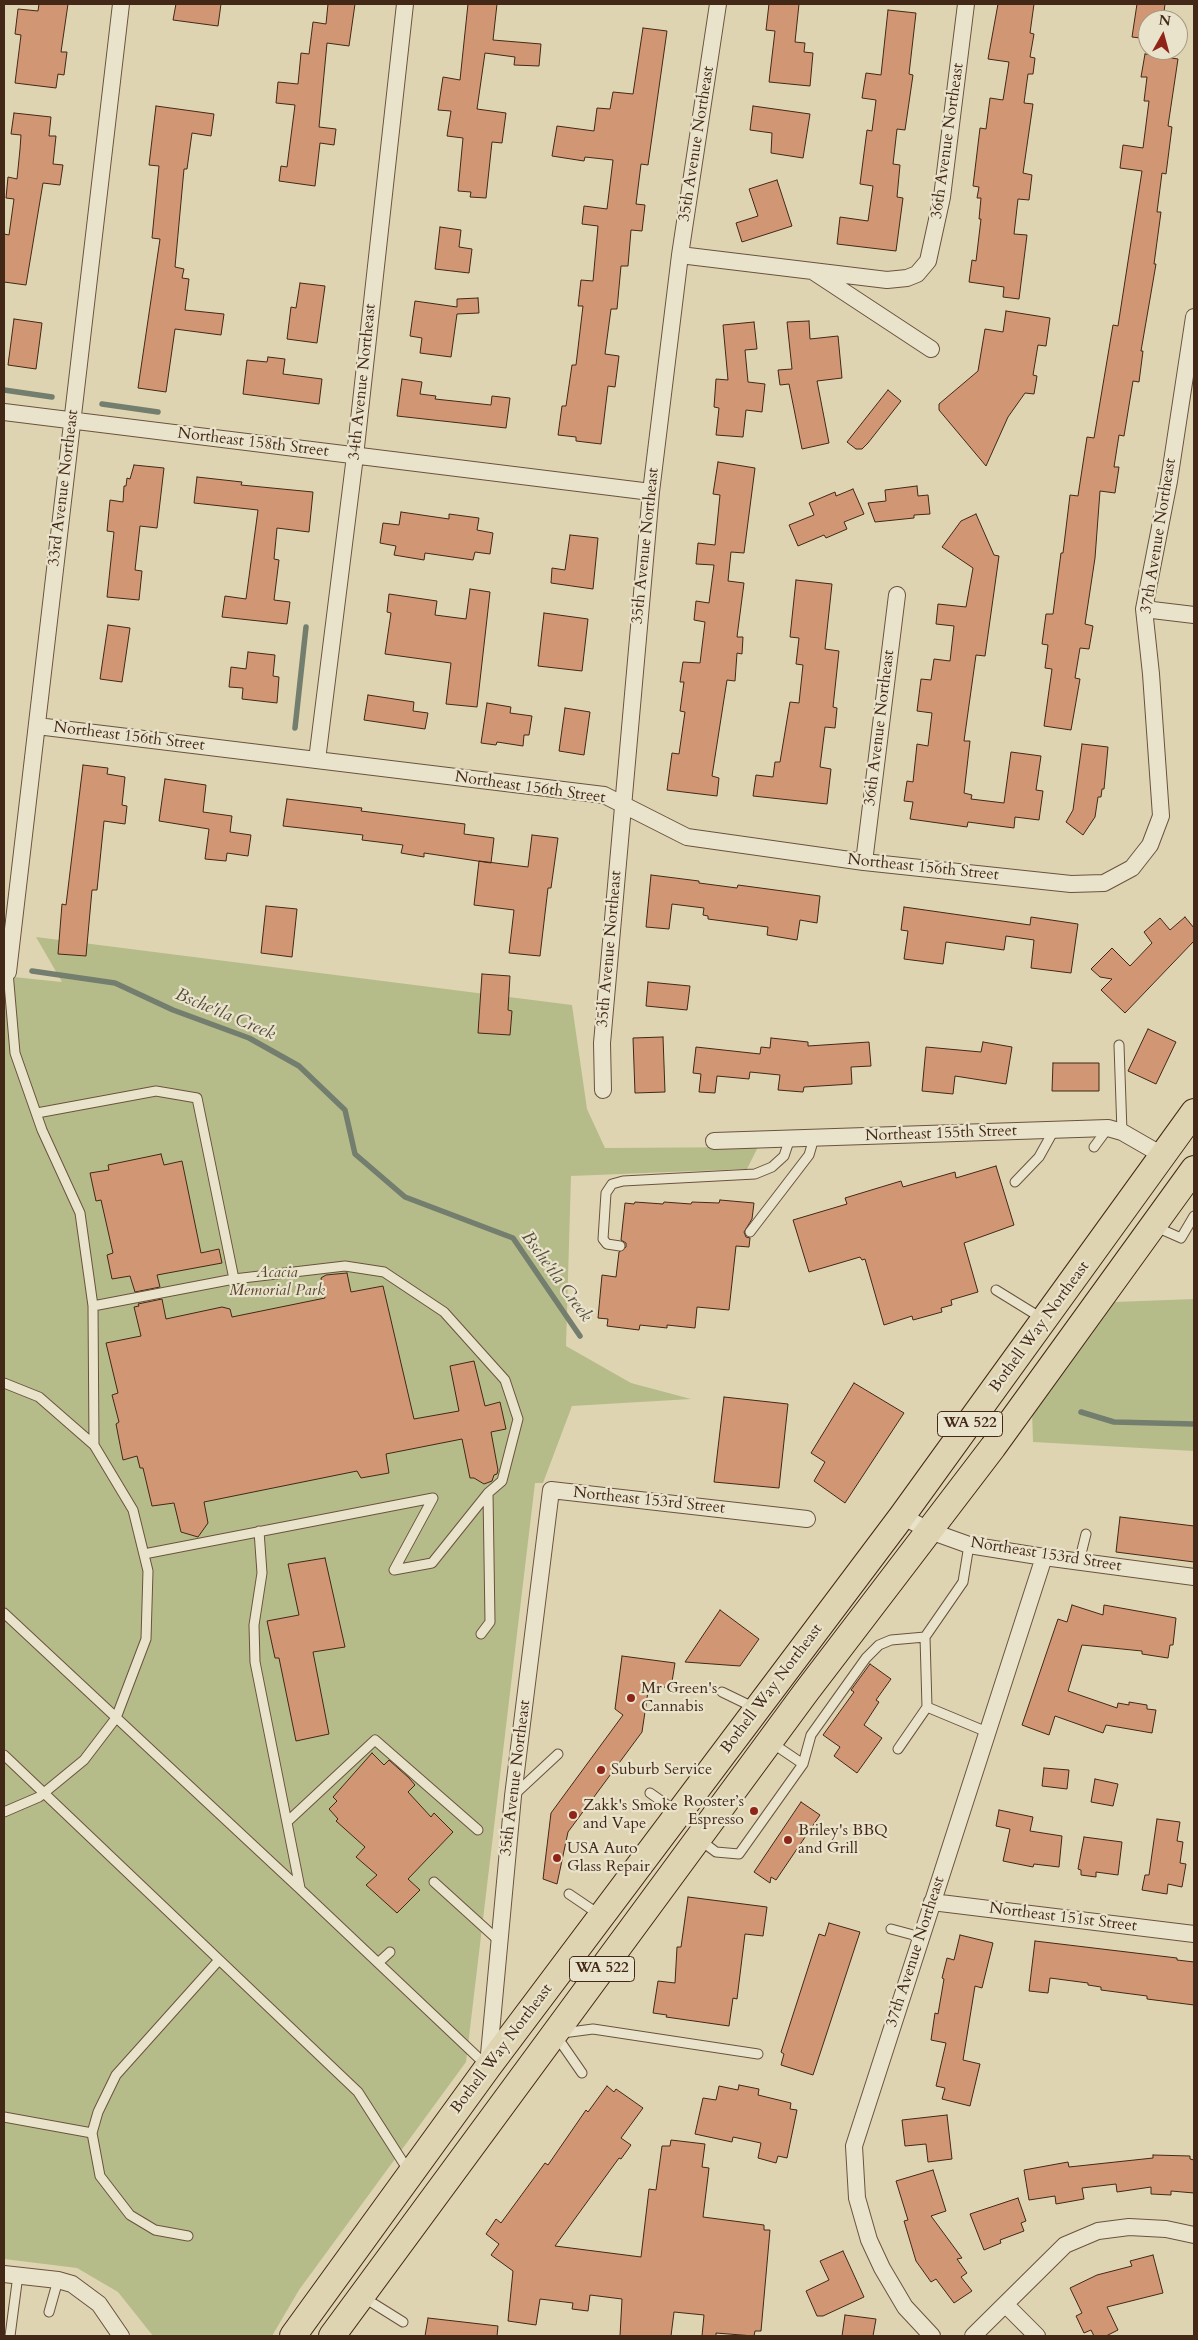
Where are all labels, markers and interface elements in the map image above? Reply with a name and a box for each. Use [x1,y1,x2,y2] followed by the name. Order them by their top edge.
[1138,10,1188,60] north arrow
[1158,10,1172,31] text: N
[928,62,968,220] street label: 36th Avenue Northeast
[675,65,719,223] street label: 35th Avenue Northeast
[345,303,381,461] street label: 34th Avenue Northeast
[45,409,83,567] street label: 33rd Avenue Northeast
[176,424,330,462] street label: Northeast 158th Street
[1137,457,1181,615] street label: 37th Avenue Northeast
[628,467,664,625] street label: 35th Avenue Northeast
[861,649,899,807] street label: 36th Avenue Northeast
[52,718,206,756] street label: Northeast 156th Street
[453,768,607,808] street label: Northeast 156th Street
[846,851,1000,885] street label: Northeast 156th Street
[594,870,626,1028] street label: 35th Avenue Northeast
[172,984,278,1046] water label: Bsche'tla Creek
[865,1122,1017,1146] street label: Northeast 155th Street
[516,1228,596,1326] water label: Bsche'tla Creek
[986,1258,1094,1396] street label: Bothell Way Northeast
[229,1263,325,1301] park label: Acacia Memorial Park
[938,1412,1002,1436] road number: WA 522
[572,1483,726,1519] street label: Northeast 153rd Street
[969,1534,1123,1576] street label: Northeast 153rd Street
[717,1621,827,1757] street label: Bothell Way Northeast
[641,1679,717,1717] place label: Mr Green's Cannabis
[625,1692,637,1704] marker: Mr Green's Cannabis
[497,1699,535,1857] street label: 35th Avenue Northeast
[611,1760,712,1780] place label: Suburb Service
[595,1764,607,1776] marker: Suburb Service
[683,1792,744,1830] place label: Rooster’s Espresso
[583,1796,678,1834] place label: Zakk's Smoke and Vape
[748,1805,760,1817] marker: Rooster’s Espresso
[567,1809,579,1821] marker: Zakk's Smoke and Vape
[798,1821,888,1859] place label: Briley's BBQ and Grill
[782,1834,794,1846] marker: Briley's BBQ and Grill
[567,1839,650,1877] place label: USA Auto Glass Repair
[551,1852,563,1864] marker: USA Auto Glass Repair
[883,1874,949,2030] street label: 37th Avenue Northeast
[988,1899,1138,1937] street label: Northeast 151st Street
[570,1956,634,1982] road number: WA 522
[447,1981,557,2117] street label: Bothell Way Northeast

